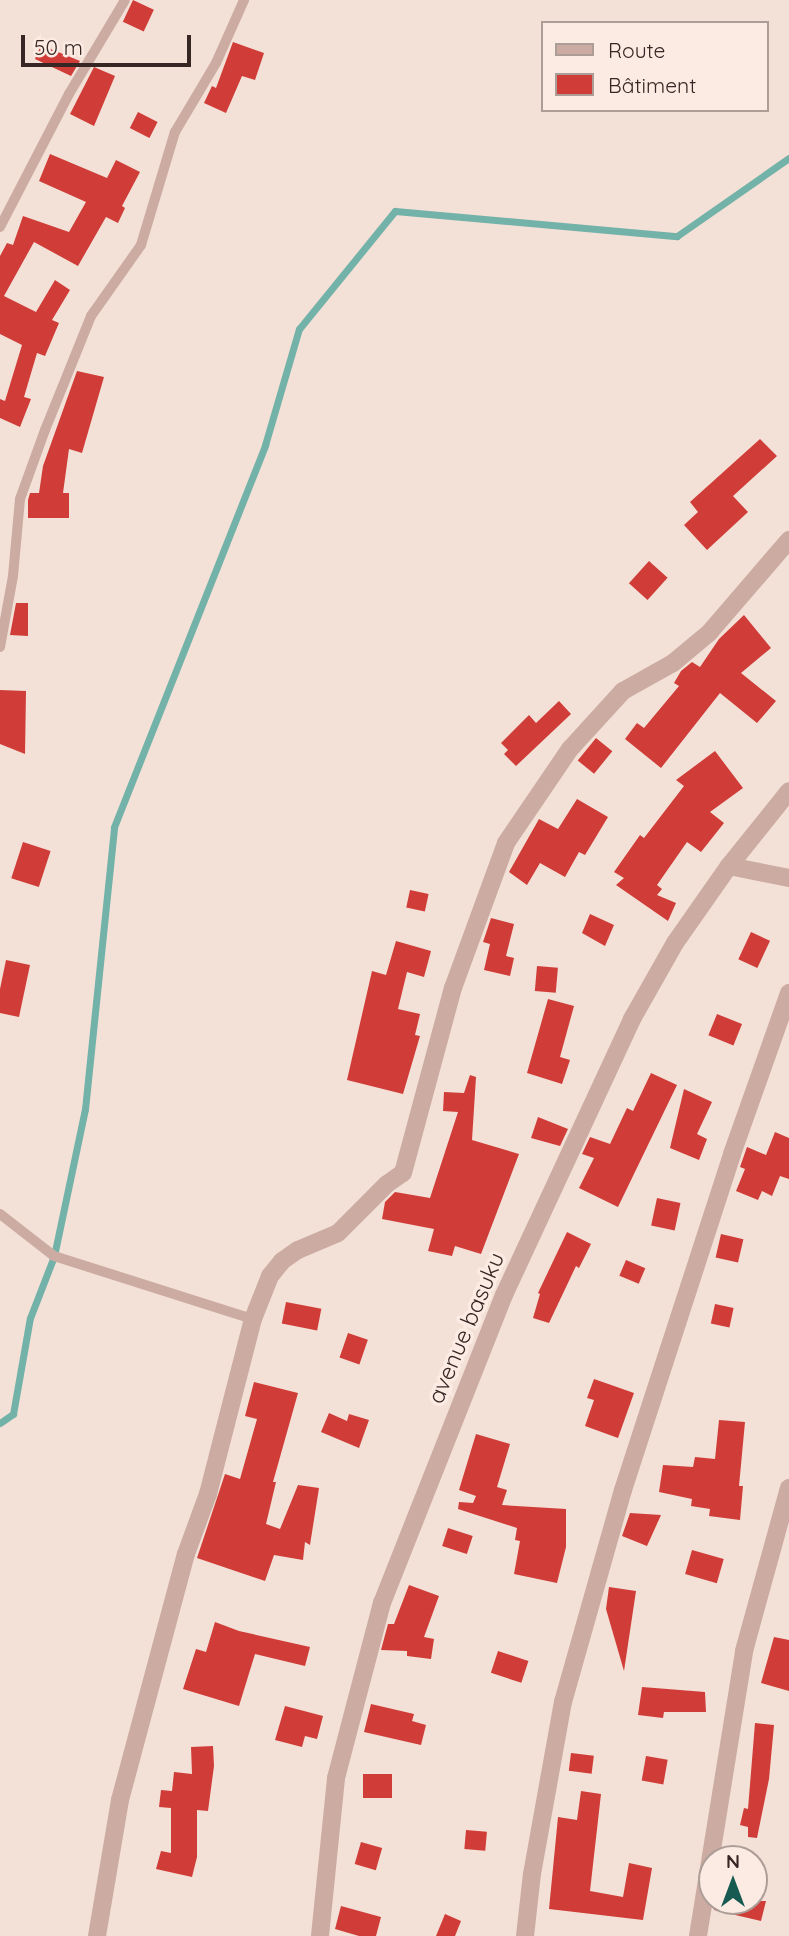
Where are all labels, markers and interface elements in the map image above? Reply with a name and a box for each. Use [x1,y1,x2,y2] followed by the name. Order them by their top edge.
[24,21,194,65] scale bar
[540,21,768,112] legend
[34,34,83,60] text: 50 m
[608,37,665,63] text: Route
[608,72,696,98] text: Bâtiment
[422,1248,510,1408] street label: avenue basuku
[698,1845,768,1915] north arrow
[726,1849,740,1873] text: N

